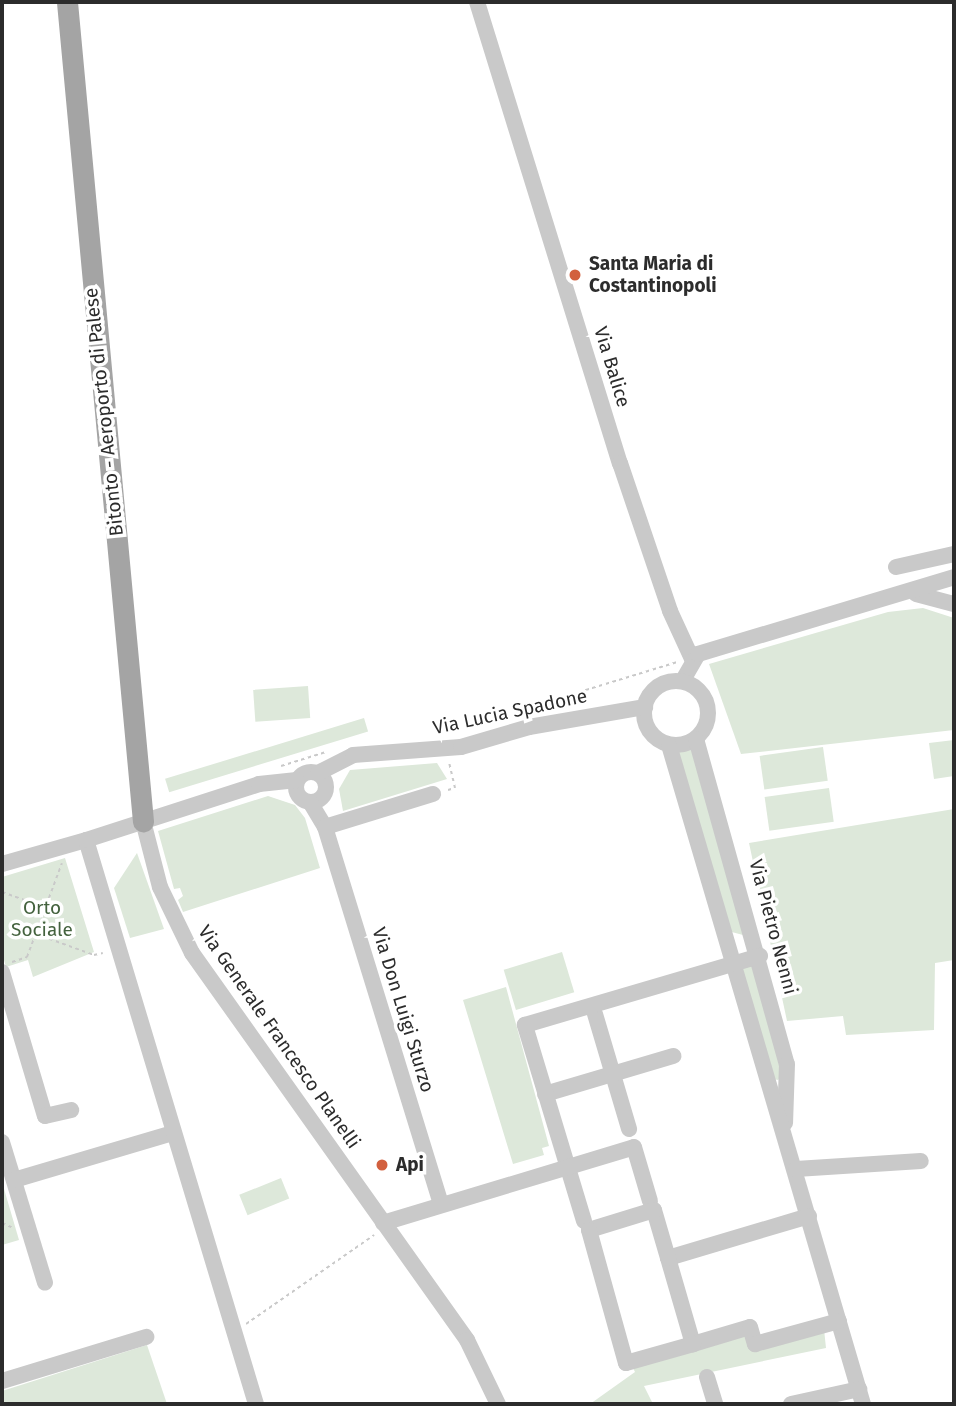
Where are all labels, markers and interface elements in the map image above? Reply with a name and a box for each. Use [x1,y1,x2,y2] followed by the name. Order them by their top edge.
[589,253,716,297] place label: Santa Maria di Costantinopoli
[567,267,583,283] marker: Santa Maria di Costantinopoli
[80,287,128,537] street label: Bitonto - Aeroporto di Palese
[589,324,635,410] street label: Via Balice
[431,685,589,739] street label: Via Lucia Spadone
[744,857,802,997] street label: Via Pietro Nenni
[11,897,73,941] park label: Orto Sociale
[193,921,365,1153] street label: Via Generale Francesco Planelli
[367,925,439,1095] street label: Via Don Luigi Sturzo
[396,1154,424,1176] place label: Api
[374,1157,390,1173] marker: Api

